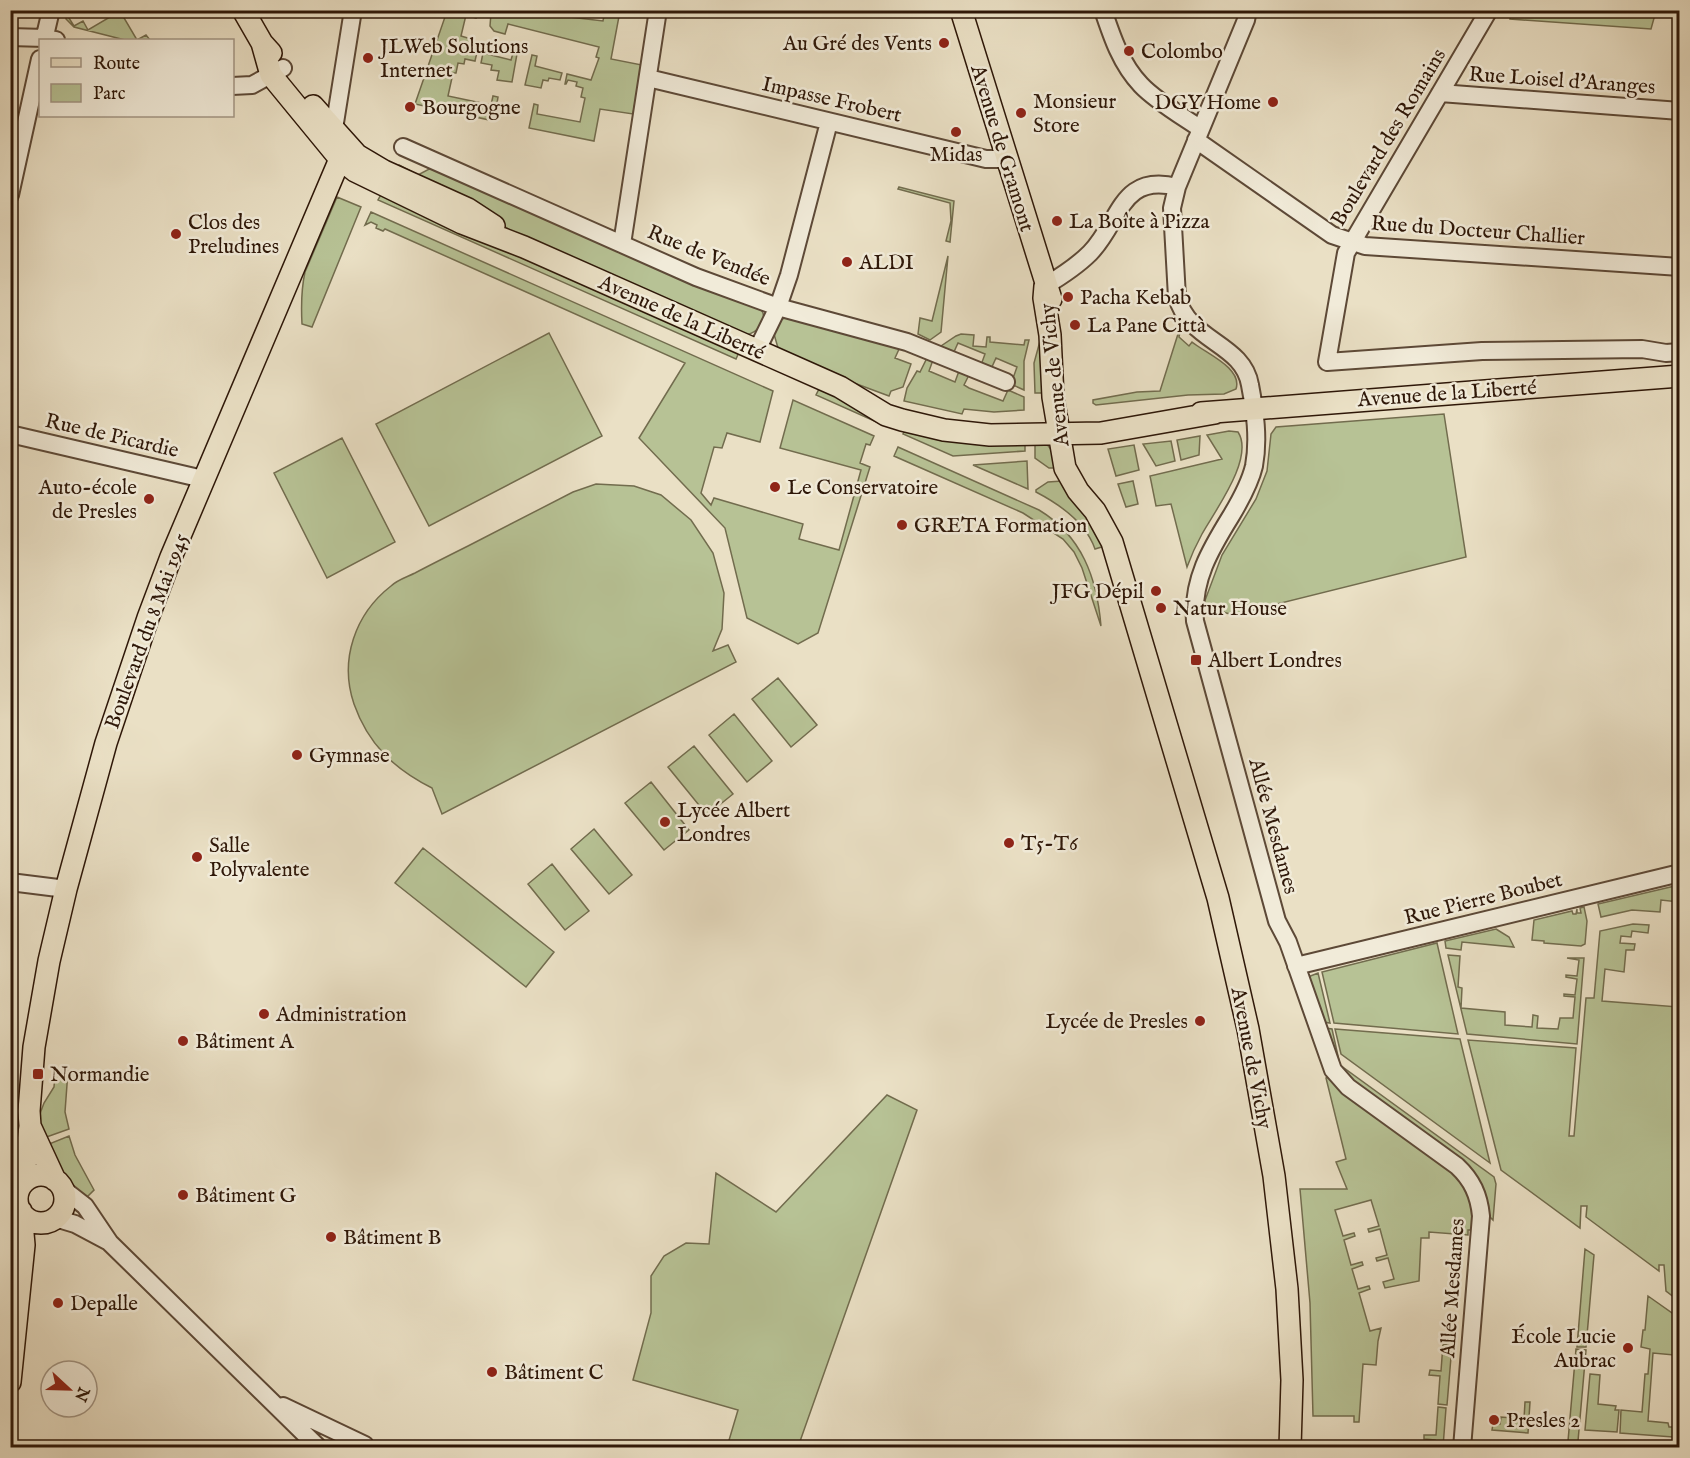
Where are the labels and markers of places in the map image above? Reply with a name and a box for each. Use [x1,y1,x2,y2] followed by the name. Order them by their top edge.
[782,31,932,58] place label: Au Gré des Vents
[378,34,528,85] place label: JLWeb Solutions Internet
[937,36,951,50] marker: Au Gré des Vents
[1141,39,1223,66] place label: Colombo
[1122,44,1136,58] marker: Colombo
[361,51,375,65] marker: JLWeb Solutions Internet
[1033,89,1116,140] place label: Monsieur Store
[1154,90,1261,117] place label: DGY Home
[422,95,521,122] place label: Bourgogne
[1266,95,1280,109] marker: DGY Home
[403,100,417,114] marker: Bourgogne
[1014,106,1028,120] marker: Monsieur Store
[949,125,963,139] marker: Midas
[930,142,982,169] place label: Midas
[1069,209,1211,236] place label: La Boîte à Pizza
[188,210,279,261] place label: Clos des Preludines
[1050,214,1064,228] marker: La Boîte à Pizza
[169,227,183,241] marker: Clos des Preludines
[858,250,914,277] place label: ALDI
[840,255,854,269] marker: ALDI
[1080,285,1191,312] place label: Pacha Kebab
[1061,290,1075,304] marker: Pacha Kebab
[1087,313,1207,340] place label: La Pane Città
[1068,318,1082,332] marker: La Pane Città
[38,475,137,526] place label: Auto-école de Presles
[787,475,939,502] place label: Le Conservatoire
[768,480,782,494] marker: Le Conservatoire
[142,492,156,506] marker: Auto-école de Presles
[914,513,1087,540] place label: GRETA Formation
[895,518,909,532] marker: GRETA Formation
[1050,579,1144,606] place label: JFG Dépil
[1149,584,1163,598] marker: JFG Dépil
[1173,596,1287,623] place label: Natur House
[1154,601,1168,615] marker: Natur House
[1207,648,1342,675] place label: Albert Londres
[1189,653,1203,667] marker: Albert Londres
[309,743,390,770] place label: Gymnase
[290,748,304,762] marker: Gymnase
[677,798,790,849] place label: Lycée Albert Londres
[658,815,672,829] marker: Lycée Albert Londres
[1021,831,1079,858] place label: T5-T6
[209,833,310,884] place label: Salle Polyvalente
[1002,836,1016,850] marker: T5-T6
[190,850,204,864] marker: Salle Polyvalente
[275,1002,407,1029] place label: Administration
[257,1007,271,1021] marker: Administration
[1046,1009,1188,1036] place label: Lycée de Presles
[1193,1014,1207,1028] marker: Lycée de Presles
[195,1029,295,1056] place label: Bâtiment A
[176,1034,190,1048] marker: Bâtiment A
[50,1062,150,1089] place label: Normandie
[31,1067,45,1081] marker: Normandie
[195,1183,297,1210] place label: Bâtiment G
[176,1188,190,1202] marker: Bâtiment G
[343,1225,442,1252] place label: Bâtiment B
[324,1230,338,1244] marker: Bâtiment B
[70,1291,138,1318] place label: Depalle
[51,1296,65,1310] marker: Depalle
[1511,1323,1616,1375] place label: École Lucie Aubrac
[1621,1341,1635,1355] marker: École Lucie Aubrac
[504,1360,604,1387] place label: Bâtiment C
[485,1365,499,1379] marker: Bâtiment C
[1506,1408,1580,1435] place label: Presles 2
[1487,1413,1501,1427] marker: Presles 2

